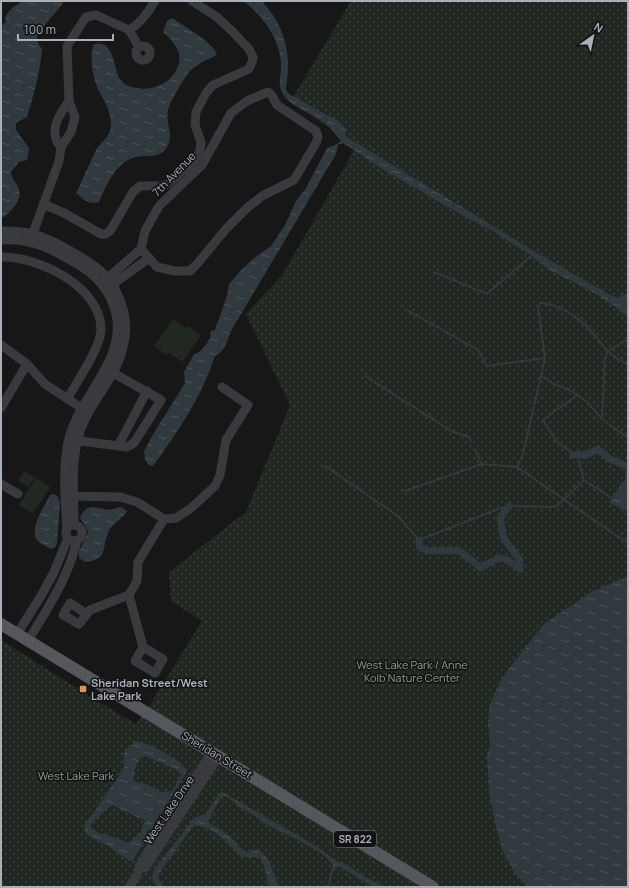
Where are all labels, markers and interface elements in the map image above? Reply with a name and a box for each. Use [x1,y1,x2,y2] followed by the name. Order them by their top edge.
[18,16,113,42] scale bar
[573,16,613,56] north arrow
[591,19,606,36] text: N
[24,21,56,38] text: 100 m
[149,148,199,199] street label: 7th Avenue
[356,657,468,685] park label: West Lake Park / Anne Kolb Nature Center
[91,675,208,703] place label: Sheridan Street/West Lake Park
[78,684,88,694] marker: Sheridan Street/West Lake Park
[179,728,255,782] street label: Sheridan Street
[38,768,115,783] park label: West Lake Park
[140,772,197,847] street label: West Lake Drive
[334,831,376,847] road number: SR 822

